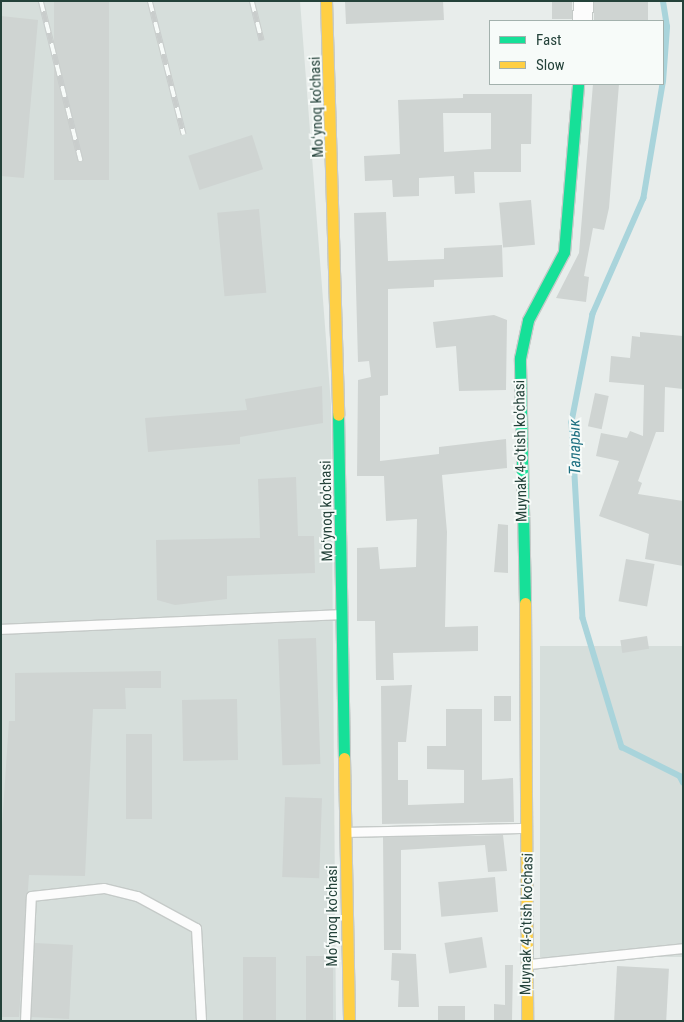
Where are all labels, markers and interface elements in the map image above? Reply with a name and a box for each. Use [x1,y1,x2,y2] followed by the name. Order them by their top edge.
[489,20,664,85] legend
[536,31,561,49] text: Fast
[306,56,328,158] street label: Moʻynoq ko'chasi
[536,56,565,74] text: Slow
[511,380,531,522] street label: Muynak 4-o'tish ko'chasi
[565,419,585,475] water label: Таларык
[317,460,337,562] street label: Moʻynoq ko'chasi
[517,853,537,995] street label: Muynak 4-o'tish ko'chasi
[324,865,342,967] street label: Moʻynoq ko'chasi

